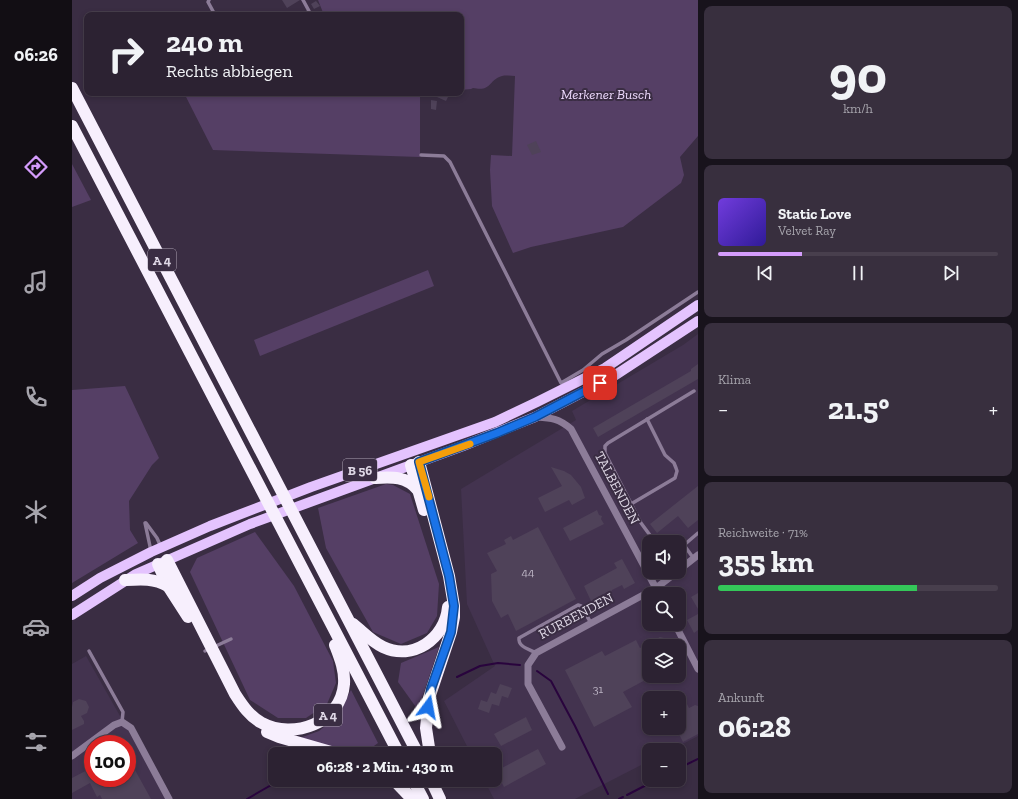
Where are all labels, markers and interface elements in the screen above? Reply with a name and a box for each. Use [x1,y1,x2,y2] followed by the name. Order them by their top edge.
[166,26,243,59] text: 240 m
[100,28,152,80] icon: right
[14,44,58,66] text: 06:26
[829,44,887,106] text: 90
[166,60,292,82] text: Rechts abbiegen
[561,86,651,103] park label: Merkener Busch
[843,101,873,116] text: km/h
[22,153,50,181] icon: directions
[778,205,851,223] text: Static Love
[778,223,836,238] text: Velvet Ray
[148,249,176,271] road number: A 4
[754,262,776,284] icon: previous
[847,262,869,284] icon: pause
[940,262,962,284] icon: next
[22,268,50,296] icon: music
[583,366,617,400] pin
[589,372,611,394] icon: arrive
[718,372,751,387] text: Klima
[22,383,50,411] icon: phone
[828,391,889,427] text: 21.5°
[718,396,728,423] text: −
[989,396,998,423] text: +
[591,449,643,527] street label: TALBENDEN
[343,459,377,481] road number: B 56
[22,498,50,526] icon: climate
[718,525,808,540] text: Reichweite · 71%
[642,535,686,787] map controls
[642,535,686,579] button: sound
[718,544,814,580] text: 355 km
[522,565,535,579] house number: 44
[642,587,686,631] button: search
[536,589,616,643] street label: RURBENDEN
[22,613,50,641] icon: car
[642,639,686,683] button: layers
[593,682,604,696] house number: 31
[407,686,449,728] position arrow
[718,690,764,705] text: Ankunft
[642,691,686,735] button: +
[314,704,342,726] road number: A 4
[718,709,791,745] text: 06:28
[22,728,50,756] icon: filters
[84,735,136,787] speed limit sign: 100
[642,743,686,787] button: −
[317,758,453,776] text: 06:28 · 2 Min. · 430 m

